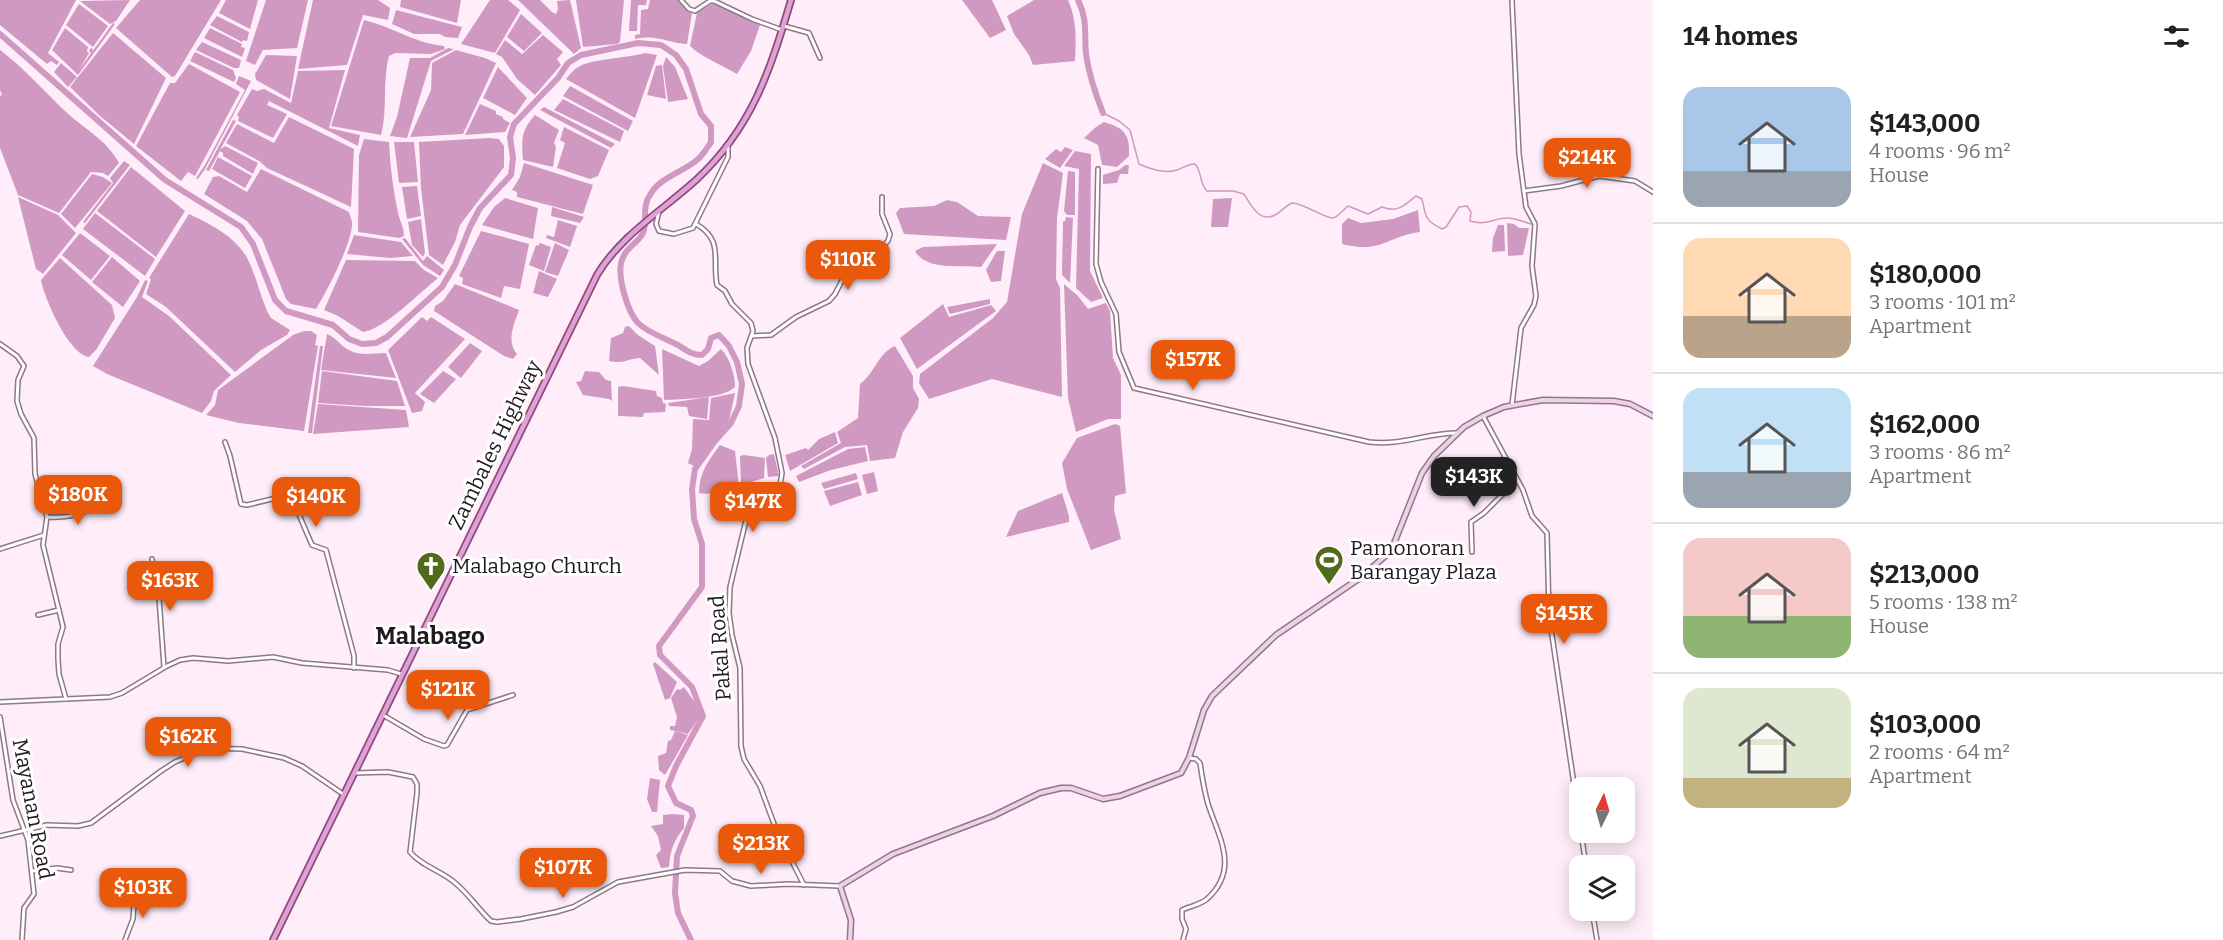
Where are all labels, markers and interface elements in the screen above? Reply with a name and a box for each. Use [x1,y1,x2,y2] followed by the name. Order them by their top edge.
[2160,20,2193,53] icon: filters
[1683,21,1798,52] text: 14 homes
[1869,108,1981,139] text: $143,000
[1731,111,1803,183] icon: home
[1545,138,1629,189] pin: $214K
[1869,139,2011,163] text: 4 rooms · 96 m²
[1558,145,1616,169] text: $214K
[1869,163,1929,187] text: House
[806,240,890,291] pin: $110K
[820,247,876,271] text: $110K
[1869,259,1982,290] text: $180,000
[1731,262,1803,334] icon: home
[1869,290,2016,314] text: 3 rooms · 101 m²
[1869,314,1972,338] text: Apartment
[1151,340,1235,391] pin: $157K
[1165,347,1221,371] text: $157K
[443,355,548,534] street label: Zambales Highway
[1869,409,1980,440] text: $162,000
[1731,412,1803,484] icon: home
[1869,440,2011,464] text: 3 rooms · 86 m²
[1432,457,1516,508] pin: $143K
[1445,464,1503,488] text: $143K
[1869,464,1972,488] text: Apartment
[36,475,120,526] pin: $180K
[274,477,358,528] pin: $140K
[48,482,108,506] text: $180K
[711,482,795,533] pin: $147K
[286,484,346,508] text: $140K
[724,489,782,513] text: $147K
[1350,535,1497,585] place label: Pamonoran Barangay Plaza
[1313,544,1345,586] sports icon: Pamonoran Barangay Plaza
[415,550,447,592] church icon: Malabago Church
[452,553,622,579] place label: Malabago Church
[1869,559,1979,590] text: $213,000
[128,561,212,612] pin: $163K
[1731,562,1803,634] icon: home
[141,568,199,592] text: $163K
[1869,590,2018,614] text: 5 rooms · 138 m²
[703,594,737,702] street label: Pakal Road
[1522,594,1606,645] pin: $145K
[1535,601,1593,625] text: $145K
[1869,614,1929,638] text: House
[375,622,485,650] district label: Malabago
[406,670,490,721] pin: $121K
[421,677,475,701] text: $121K
[1869,709,1981,740] text: $103,000
[1731,712,1803,784] icon: home
[146,717,230,768] pin: $162K
[159,724,217,748] text: $162K
[7,736,59,882] street label: Mayanan Road
[1869,740,2010,764] text: 2 rooms · 64 m²
[1869,764,1972,788] text: Apartment
[1569,777,1635,843] north arrow
[1569,777,1635,921] map controls
[719,824,803,875] pin: $213K
[732,831,790,855] text: $213K
[521,848,605,899] pin: $107K
[534,855,592,879] text: $107K
[1569,855,1635,921] button: layers
[101,868,185,919] pin: $103K
[114,875,172,899] text: $103K

